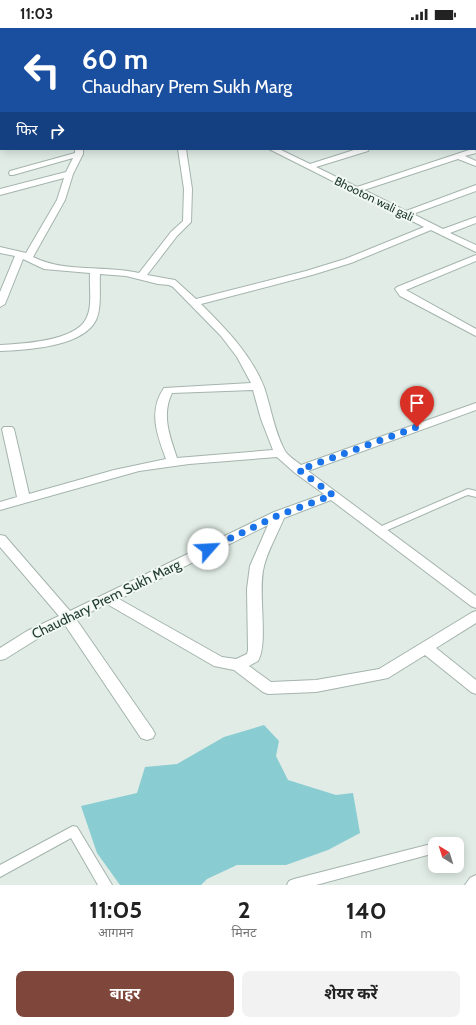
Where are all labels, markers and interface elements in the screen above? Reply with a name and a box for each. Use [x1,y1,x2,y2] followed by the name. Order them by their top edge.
[20,5,53,23] text: 11:03
[82,42,148,76] text: 60 m
[16,44,68,96] icon: left
[82,76,292,98] text: Chaudhary Prem Sukh Marg
[46,120,68,142] icon: right
[16,121,38,139] text: फिर
[332,173,416,224] street label: Bhooton wali gali
[400,386,434,427] pin
[406,392,428,414] icon: arrive
[187,528,229,570] position arrow
[29,555,184,643] street label: Chaudhary Prem Sukh Marg
[428,837,464,873] north arrow
[428,837,464,873] map controls
[89,895,142,924] text: 11:05
[238,895,250,924] text: 2
[346,896,387,925] text: 140
[98,924,134,940] text: आगमन
[232,924,257,940] text: मिनट
[361,925,372,941] text: m
[16,971,234,1017] button: बाहर
[242,971,460,1017] button: शेयर करें

